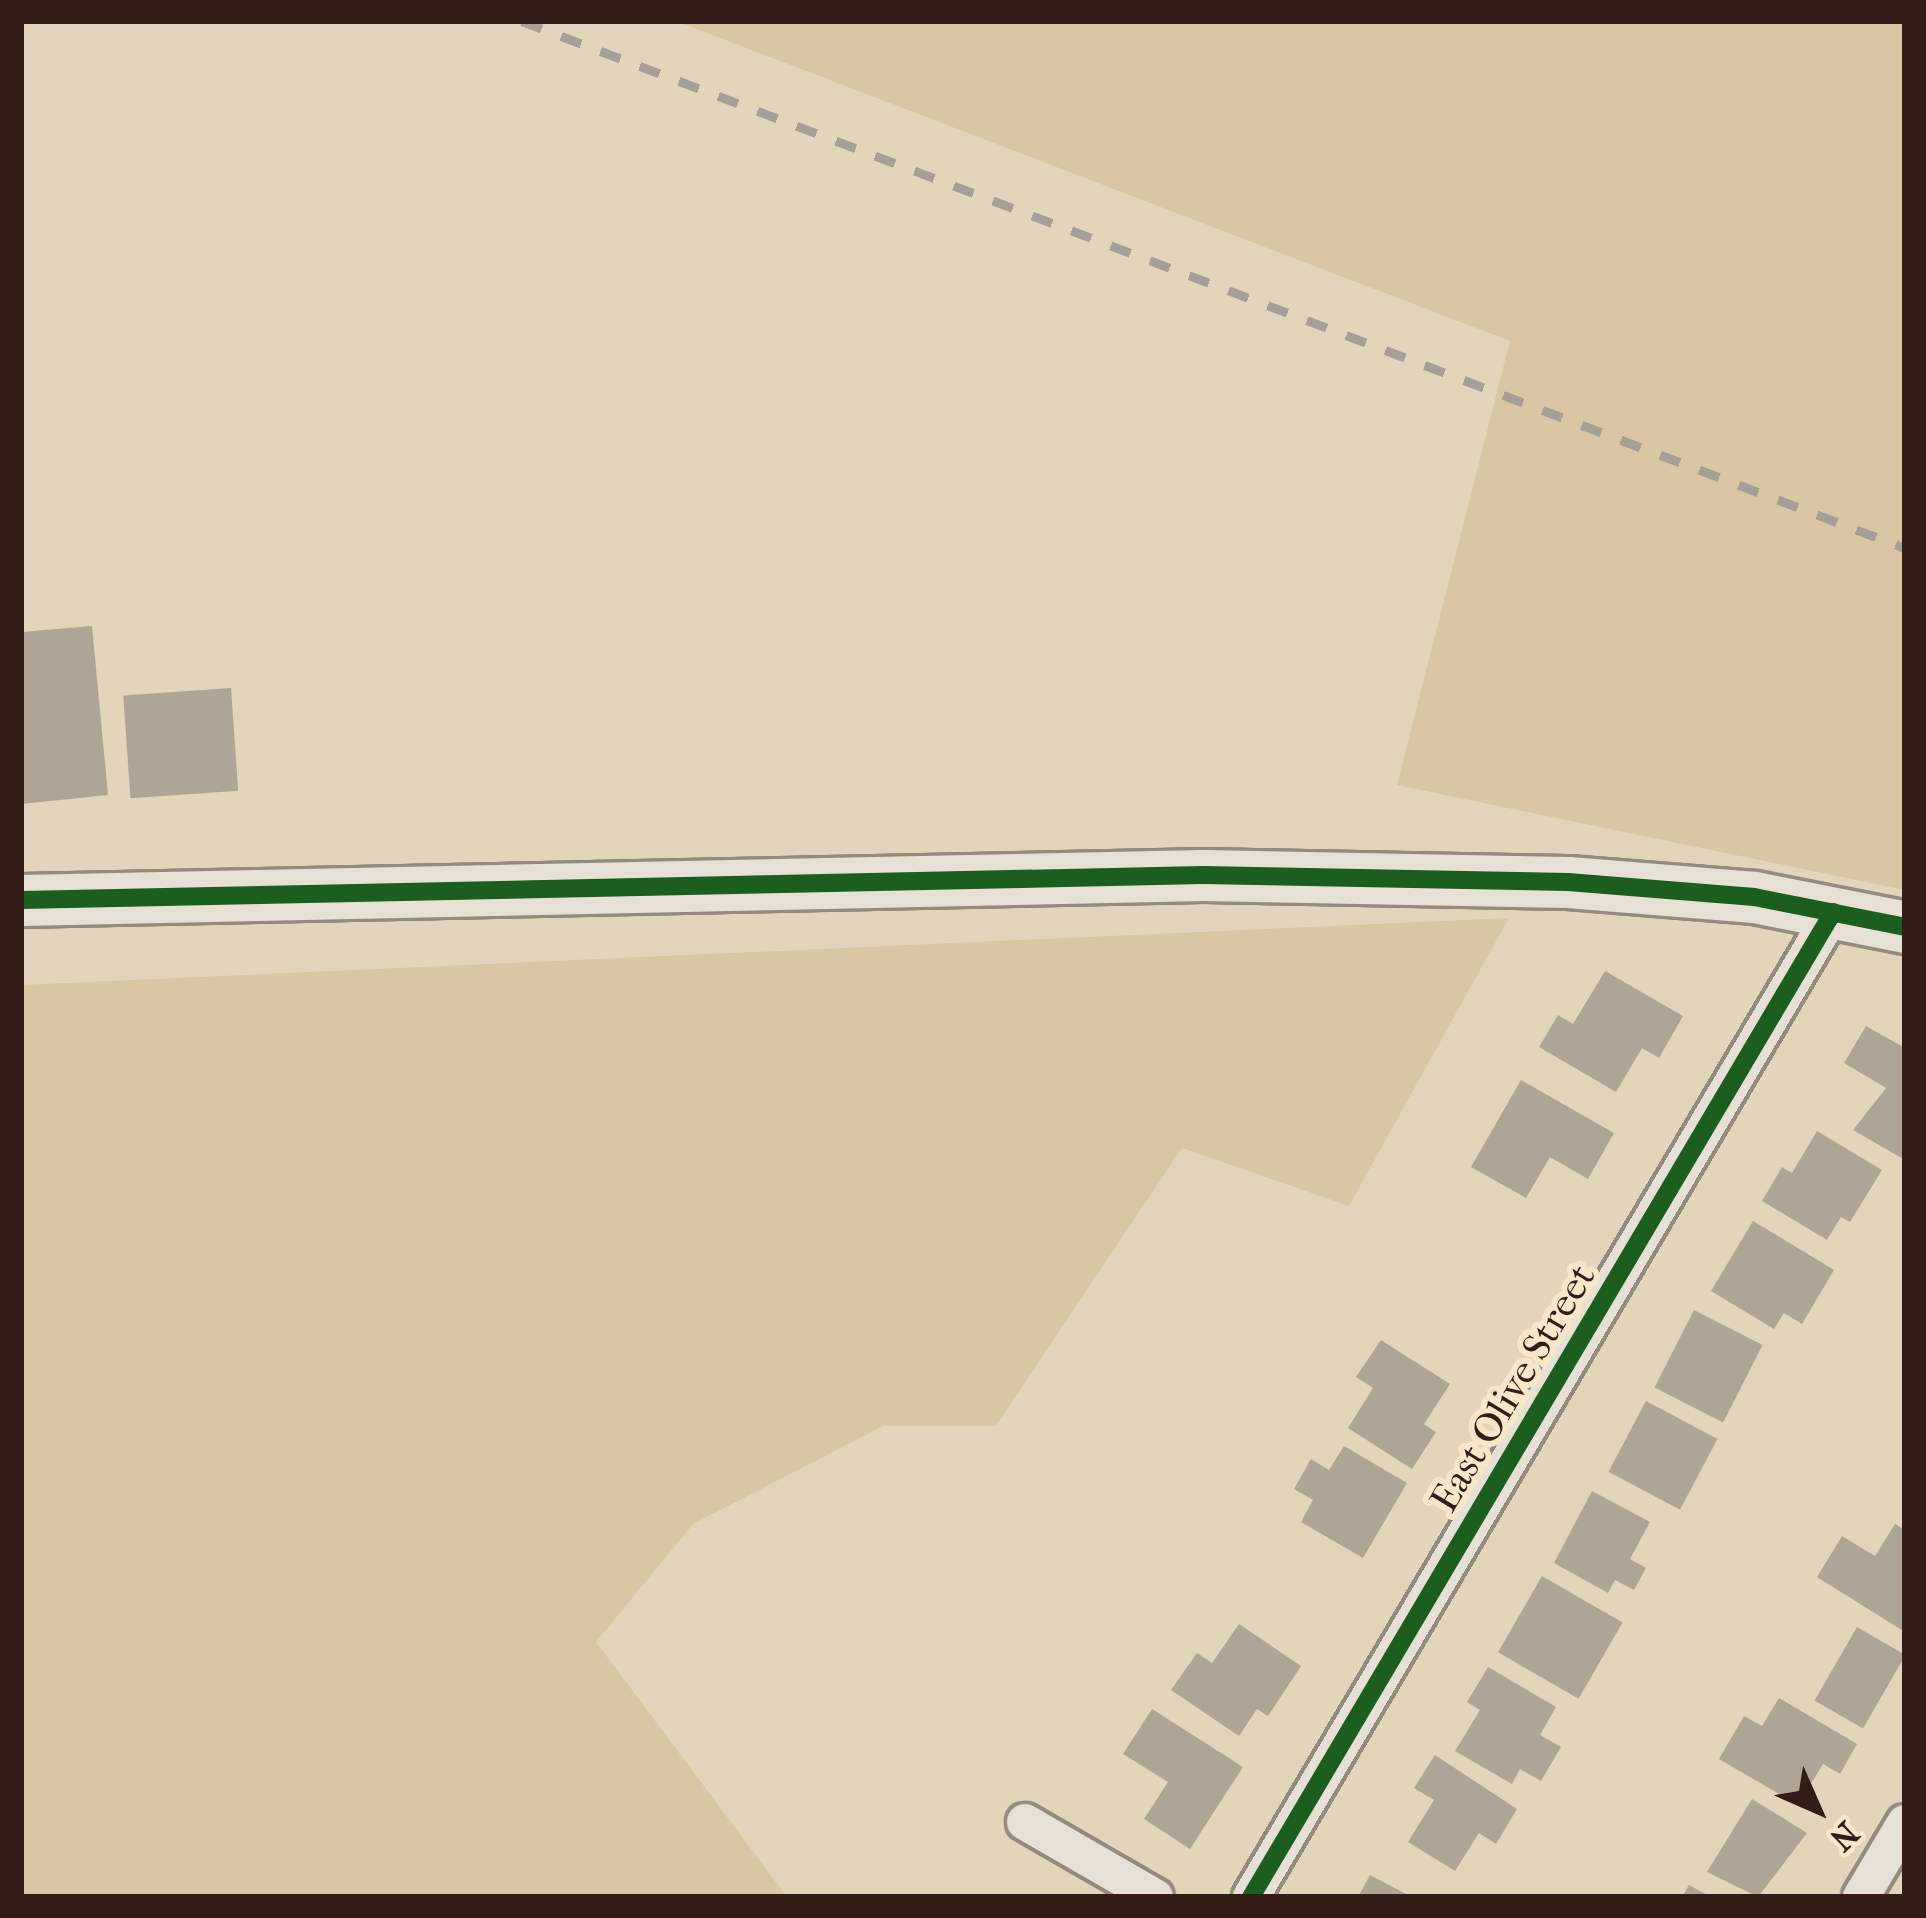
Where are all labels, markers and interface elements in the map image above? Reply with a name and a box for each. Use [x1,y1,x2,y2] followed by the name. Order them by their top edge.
[1421,1256,1605,1520] street label: East Olive Street
[1758,1750,1878,1870] north arrow
[1821,1813,1866,1858] text: N

